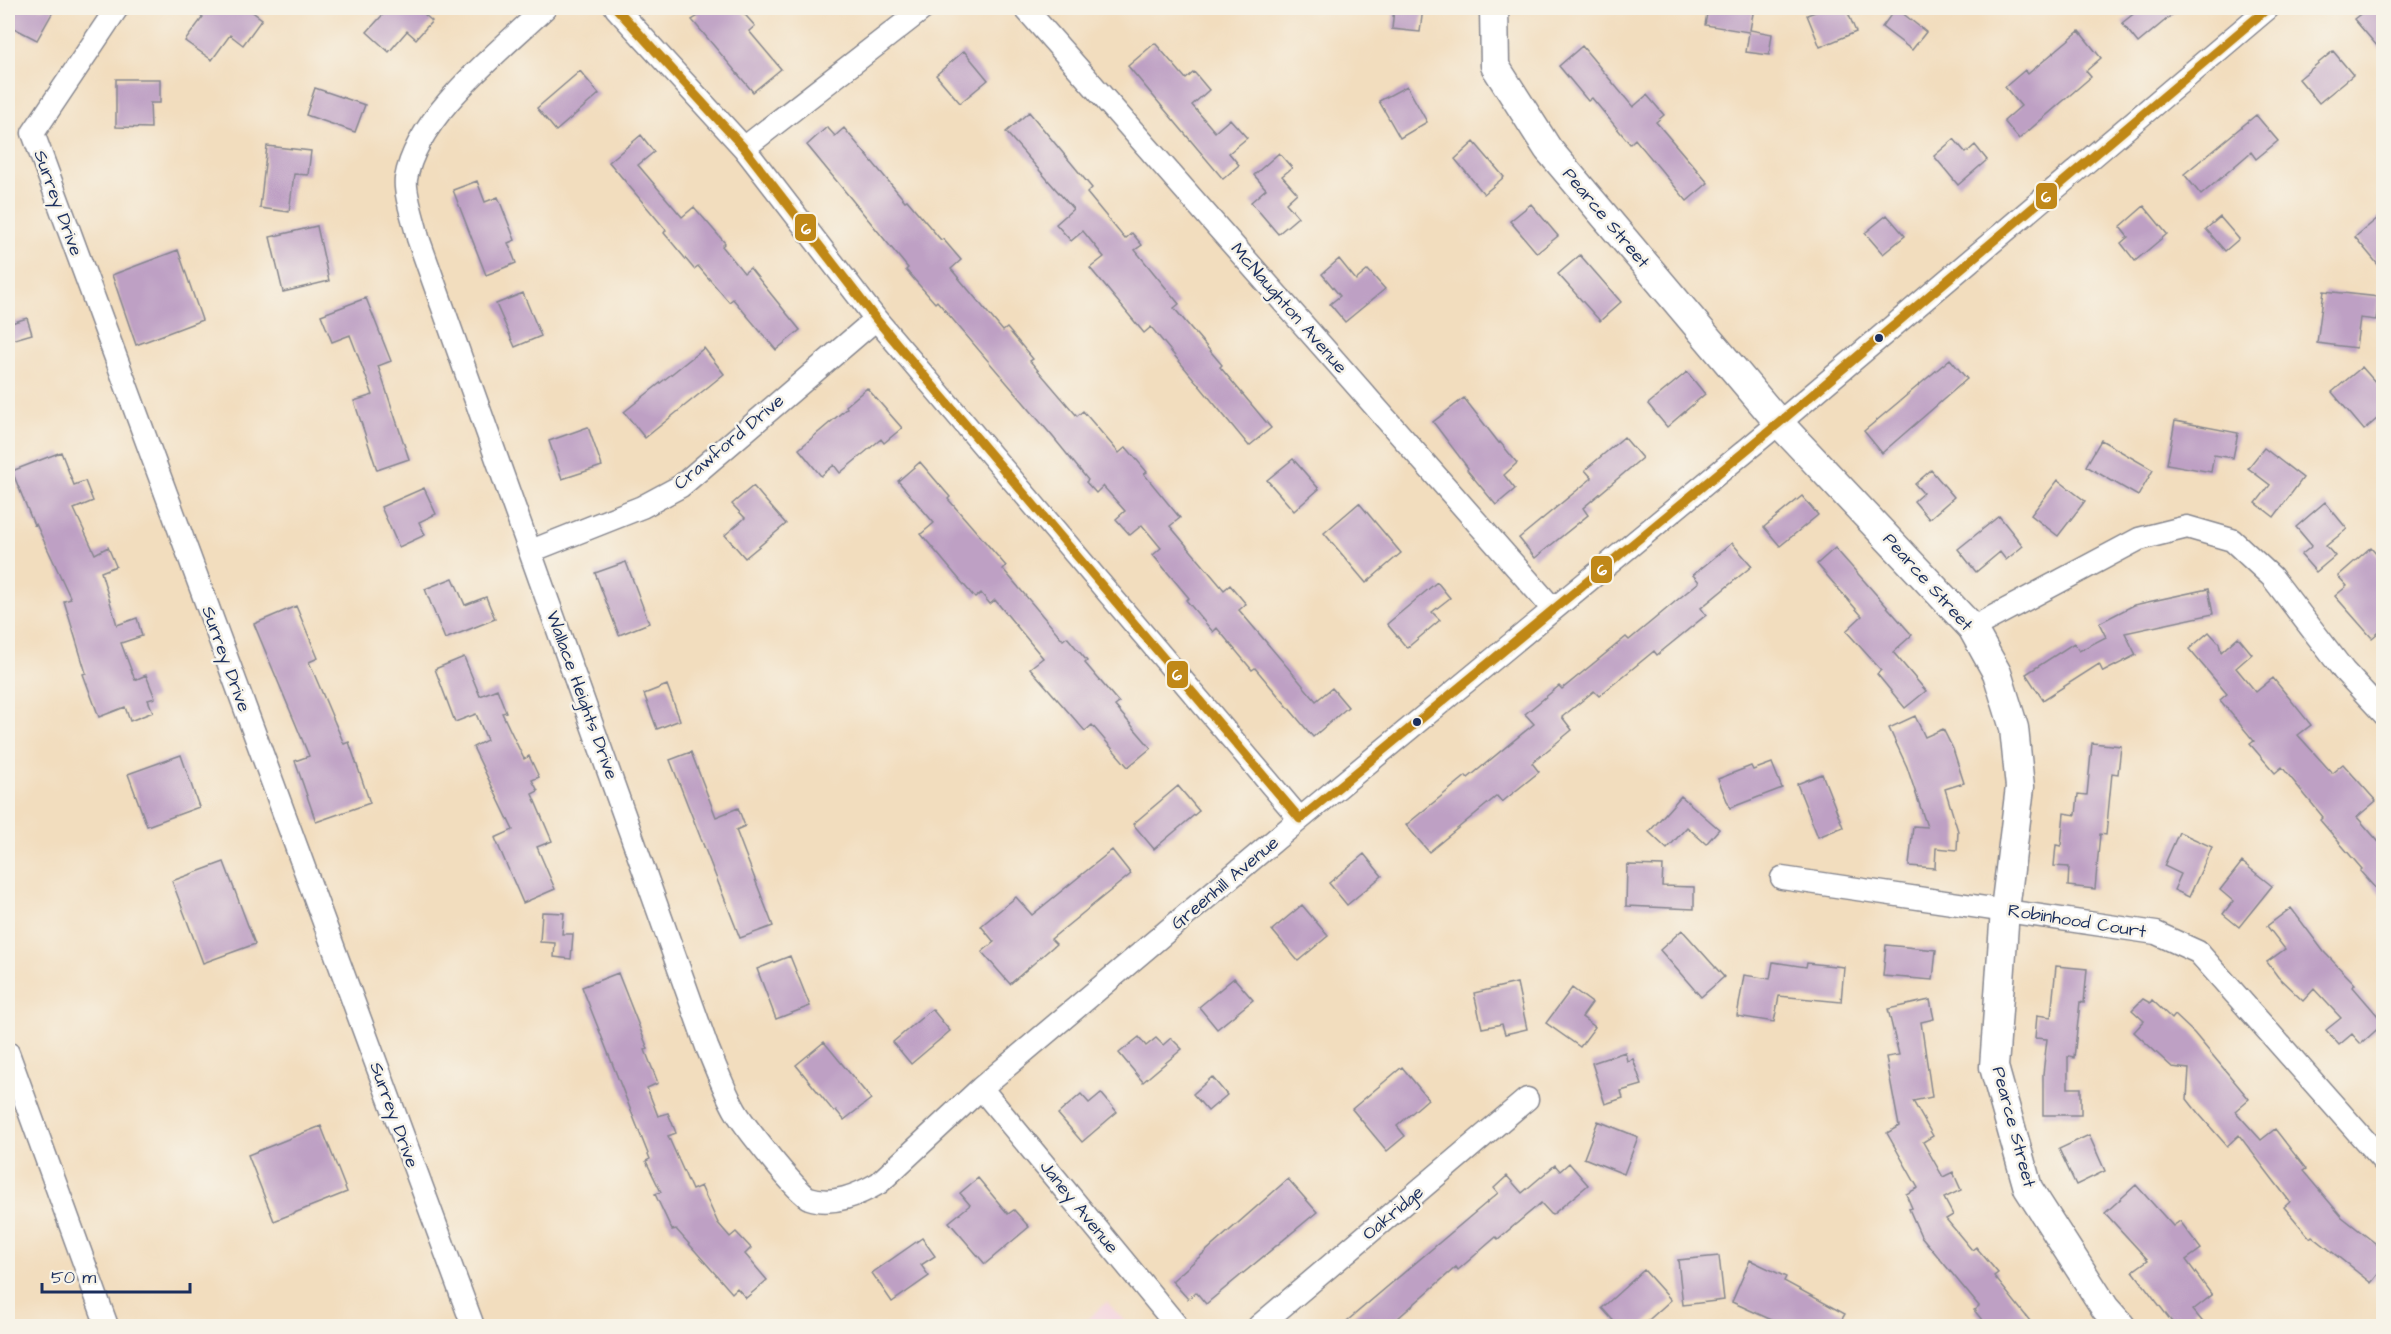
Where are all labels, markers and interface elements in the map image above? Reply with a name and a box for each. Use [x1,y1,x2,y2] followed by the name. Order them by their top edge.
[26,147,89,260] street label: Surrey Drive
[1557,162,1656,274] street label: Pearce Street
[2035,182,2058,210] line badge: 6
[2041,186,2051,208] text: 6
[794,213,817,242] line badge: 6
[801,218,811,240] text: 6
[1224,237,1353,380] street label: McNaughton Avenue
[1873,332,1885,344] unlabelled marker
[669,388,790,496] street label: Crawford Drive
[1877,527,1979,637] street label: Pearce Street
[1590,555,1613,584] line badge: 6
[1597,559,1607,581] text: 6
[194,603,257,716] street label: Surrey Drive
[539,607,624,783] street label: Wallace Heights Drive
[1166,660,1189,689] line badge: 6
[1172,664,1182,686] text: 6
[1411,716,1423,728] unlabelled marker
[1166,830,1285,936] street label: Greenhill Avenue
[2006,898,2149,944] street label: Robinhood Court
[362,1059,425,1172] street label: Surrey Drive
[1986,1064,2042,1191] street label: Pearce Street
[1033,1155,1124,1260] street label: Janey Avenue
[1357,1180,1430,1247] street label: Oakridge
[42,1256,190,1294] scale bar
[51,1265,96,1290] text: 50 m

